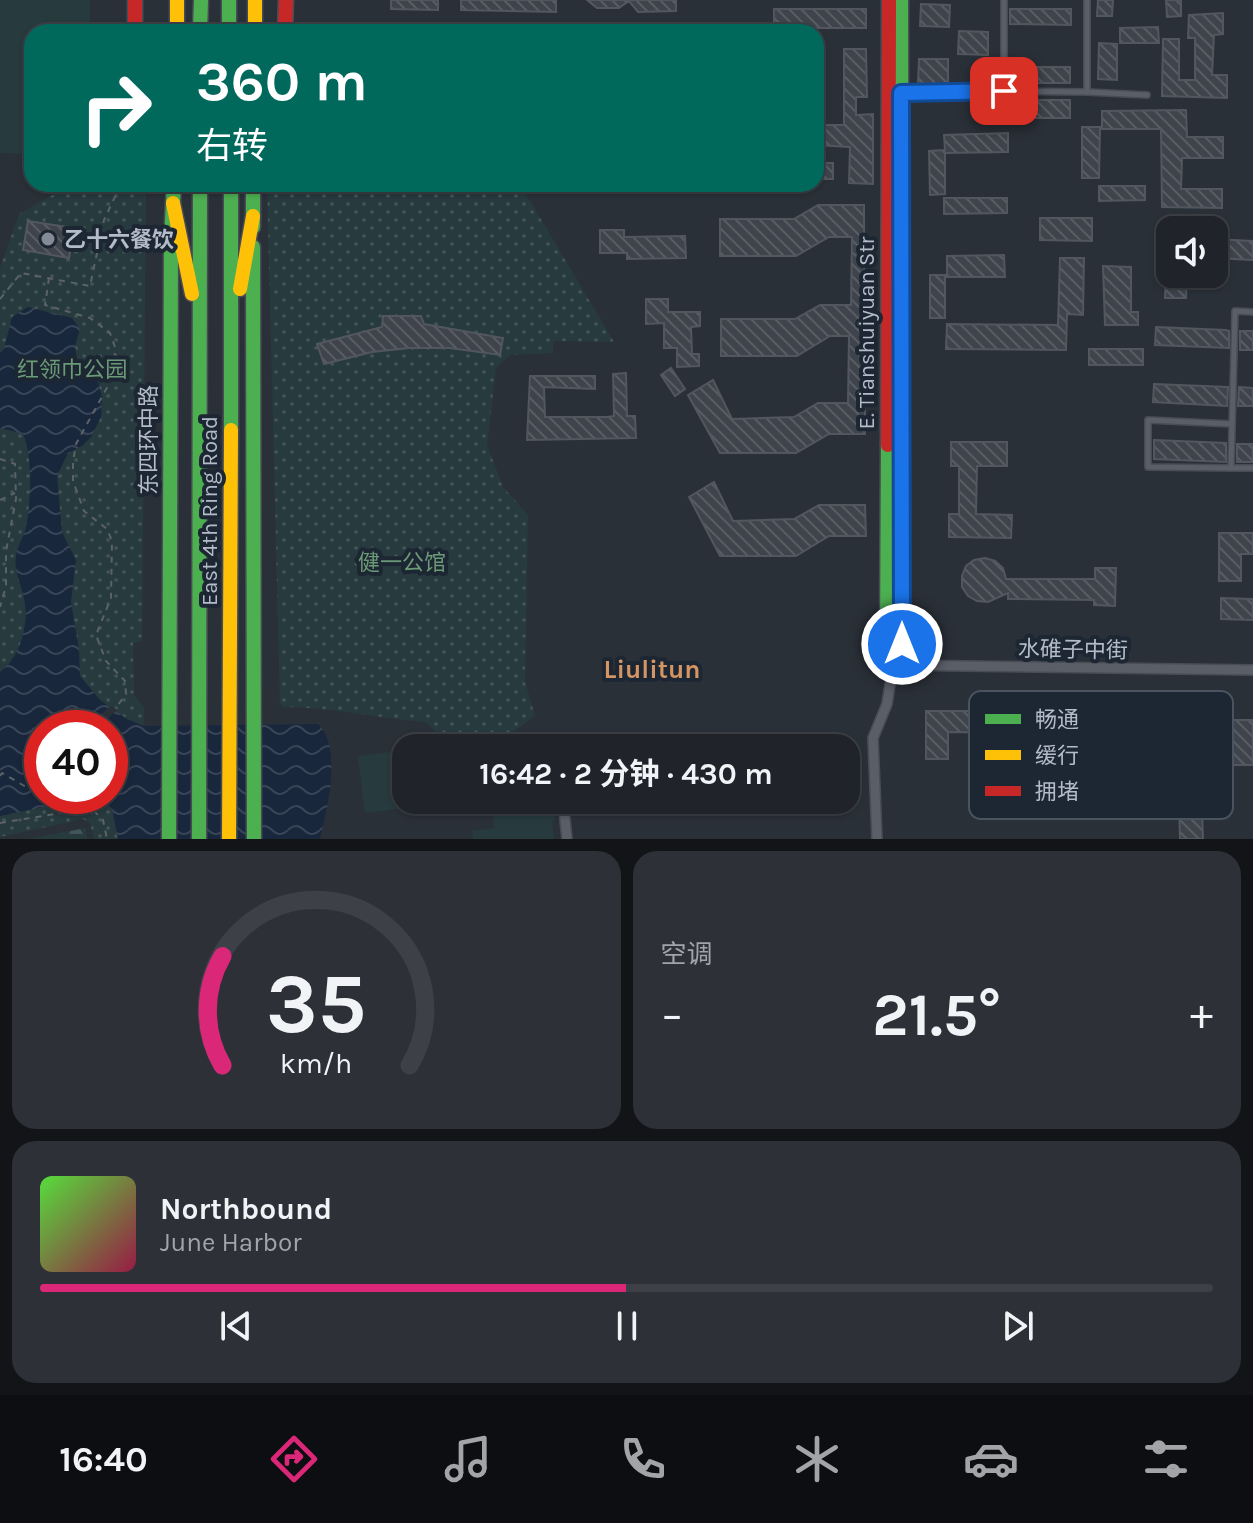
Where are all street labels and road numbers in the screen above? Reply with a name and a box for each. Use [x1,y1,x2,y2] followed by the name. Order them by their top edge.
[854,237,880,429] street label: E. Tianshuiyuan Str
[136,385,162,495] street label: 东四环中路
[197,416,223,606] street label: East 4th Ring Road
[1018,636,1128,664] street label: 水碓子中街

